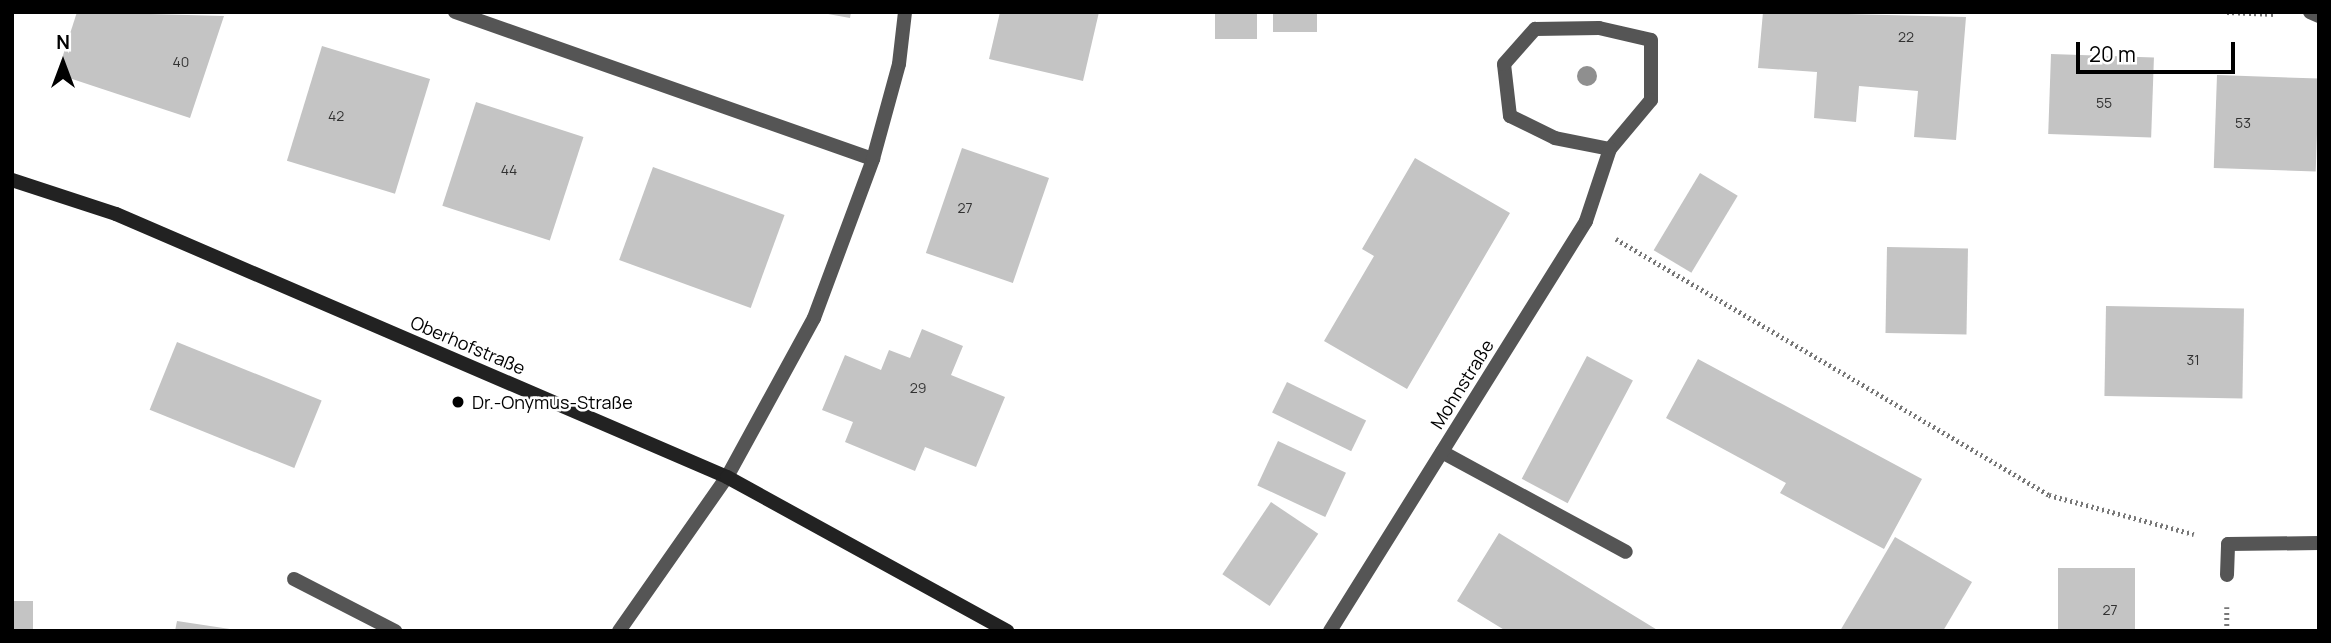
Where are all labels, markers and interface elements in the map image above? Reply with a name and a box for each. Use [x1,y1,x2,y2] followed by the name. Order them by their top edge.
[28,28,98,98] north arrow
[2079,28,2238,72] scale bar
[56,29,70,55] text: N
[1898,29,1914,45] house number: 22
[2089,40,2136,68] text: 20 m
[173,54,189,70] house number: 40
[2096,95,2112,111] house number: 55
[328,108,344,124] house number: 42
[2235,115,2251,131] house number: 53
[501,162,517,178] house number: 44
[957,200,973,216] house number: 27
[407,311,529,379] street label: Oberhofstraße
[1426,335,1498,433] street label: Mohnstraße
[2186,352,2200,368] house number: 31
[910,380,926,396] house number: 29
[472,391,633,413] place label: Dr.-Onymus-Straße
[450,394,466,410] marker: Dr.-Onymus-Straße
[2102,602,2118,618] house number: 27

